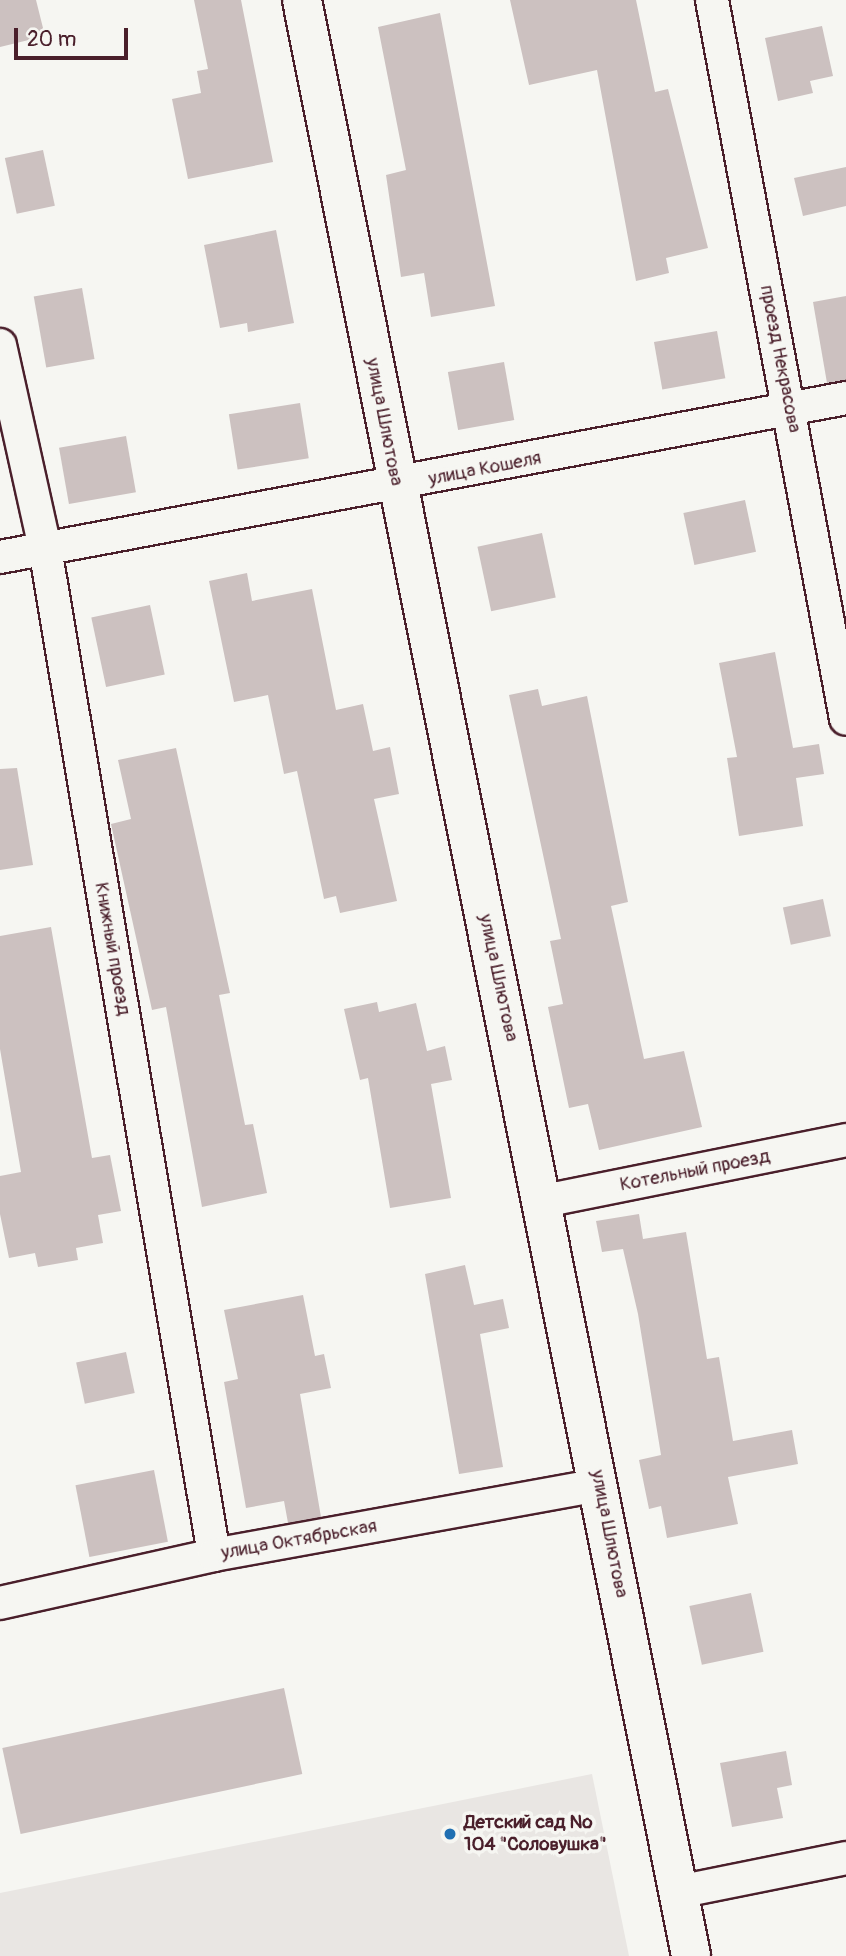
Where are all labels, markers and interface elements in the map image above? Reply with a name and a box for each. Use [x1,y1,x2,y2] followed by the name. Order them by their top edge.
[18,14,131,58] scale bar
[27,26,76,53] text: 20 m
[755,283,805,435] street label: проезд Некрасова
[360,356,408,488] street label: улица Шлютова
[427,447,543,491] street label: улица Кошеля
[89,881,135,1017] street label: Книжный проезд
[473,912,523,1044] street label: улица Шлютова
[618,1145,772,1197] street label: Котельный проезд
[585,1468,633,1600] street label: улица Шлютова
[219,1515,379,1565] street label: улица Октябрьская
[464,1812,607,1856] place label: Детский сад № 104 "Соловушка"
[442,1826,458,1842] marker: Детский сад № 104 "Соловушка"

